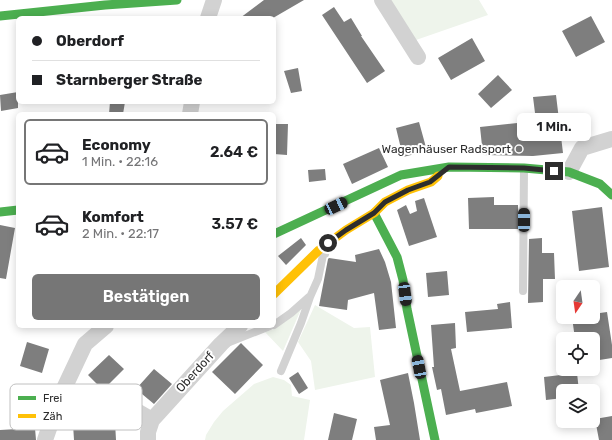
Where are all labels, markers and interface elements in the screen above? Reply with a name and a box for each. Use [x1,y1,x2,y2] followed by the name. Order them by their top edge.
[56,32,124,50] text: Oberdorf
[56,71,202,89] text: Starnberger Straße
[517,113,591,141] callout: 1 Min.
[536,119,572,134] text: 1 Min.
[34,134,70,170] icon: car
[82,136,151,154] text: Economy
[382,142,511,156] place label: Wagenhäuser Radsport
[210,143,258,161] text: 2.64 €
[514,144,524,154] marker: Wagenhäuser Radsport
[82,154,158,169] text: 1 Min. · 22:16
[545,162,563,180] route end
[323,195,349,217] car
[34,206,70,242] icon: car
[82,208,144,226] text: Komfort
[518,208,530,232] car
[211,215,258,233] text: 3.57 €
[82,226,159,241] text: 2 Min. · 22:17
[319,234,337,252] route start
[32,274,260,320] button: Bestätigen
[556,280,600,324] north arrow
[556,280,600,428] map controls
[398,281,412,307] car
[556,332,600,376] button: locate
[173,349,217,395] street label: Oberdorf
[411,354,427,380] car
[10,384,142,430] legend
[556,384,600,428] button: layers
[43,392,62,405] text: Frei
[43,410,62,423] text: Zäh

